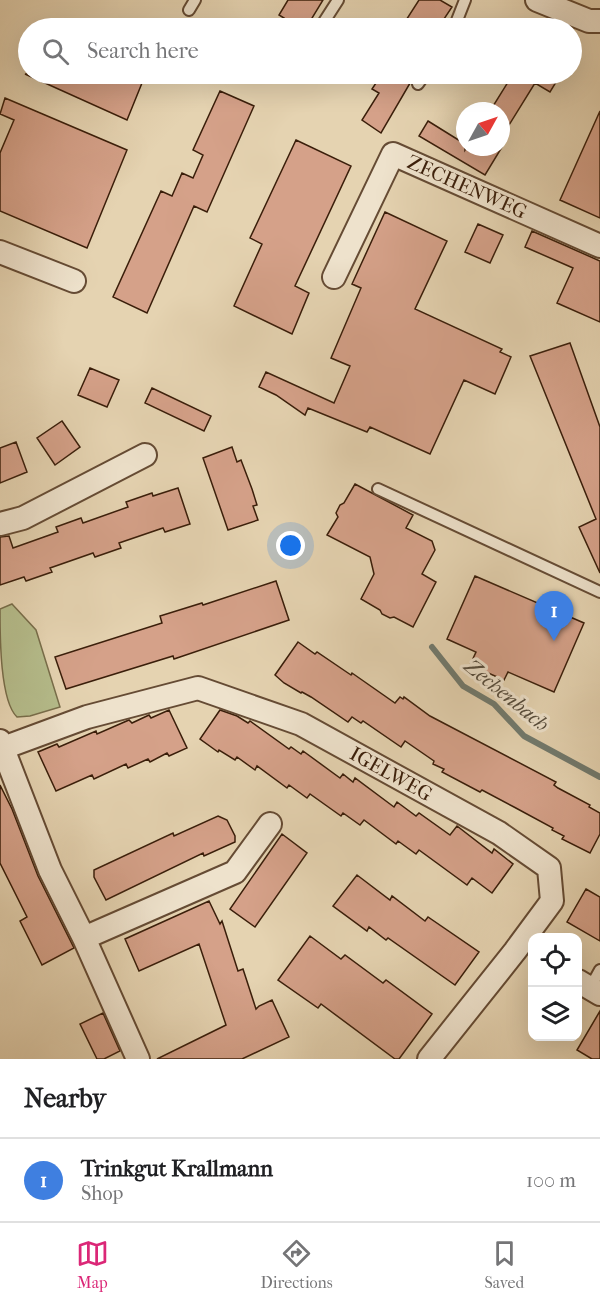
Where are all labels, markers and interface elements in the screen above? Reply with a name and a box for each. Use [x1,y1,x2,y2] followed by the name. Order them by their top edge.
[18,18,582,84] search box
[39,35,72,68] icon: search
[87,38,199,64] text: Search here
[456,102,510,156] north arrow
[404,150,530,224] street label: ZECHENWEG
[276,531,305,560] your location
[534,592,574,641] pin: 1
[458,653,554,736] water label: Zechenbach
[346,742,436,806] street label: IGELWEG
[528,933,582,1041] map controls
[528,933,582,987] button: locate
[528,987,582,1041] button: layers
[24,1083,106,1114] text: Nearby
[81,1156,273,1182] text: Trinkgut Krallmann
[40,1169,47,1192] text: 1
[526,1169,576,1192] text: 100 m
[81,1182,123,1205] text: Shop
[76,1237,109,1292] tab: Map
[261,1237,333,1292] tab: Directions
[484,1237,524,1292] tab: Saved

